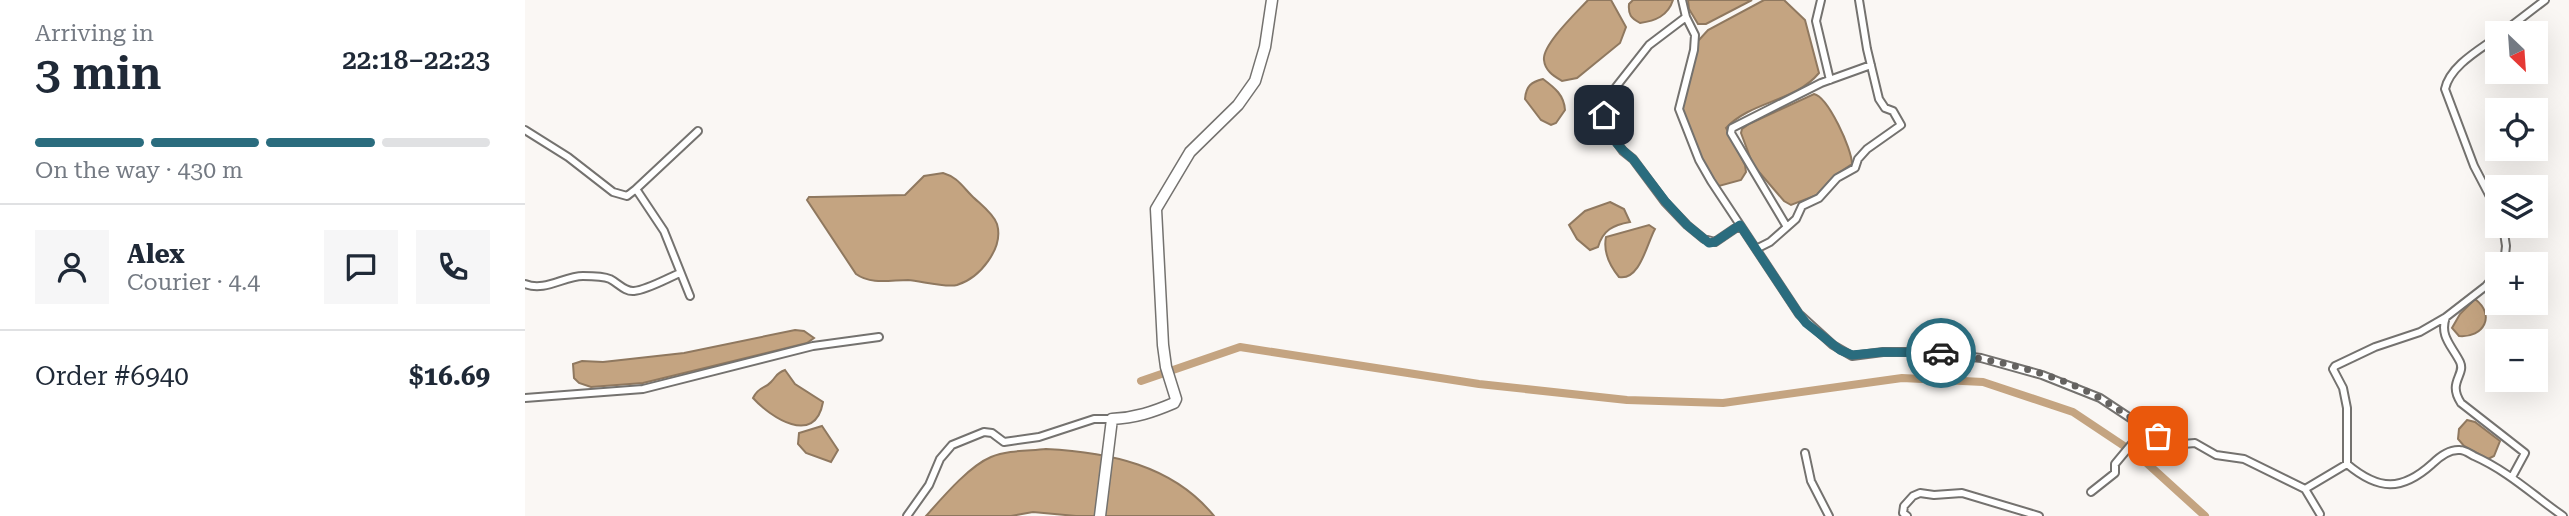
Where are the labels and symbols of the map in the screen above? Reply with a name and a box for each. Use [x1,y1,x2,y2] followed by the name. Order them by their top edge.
[2485,21,2548,84] north arrow
[1574,85,1634,145] pin
[1906,318,1976,388] courier
[2128,406,2188,466] pin

